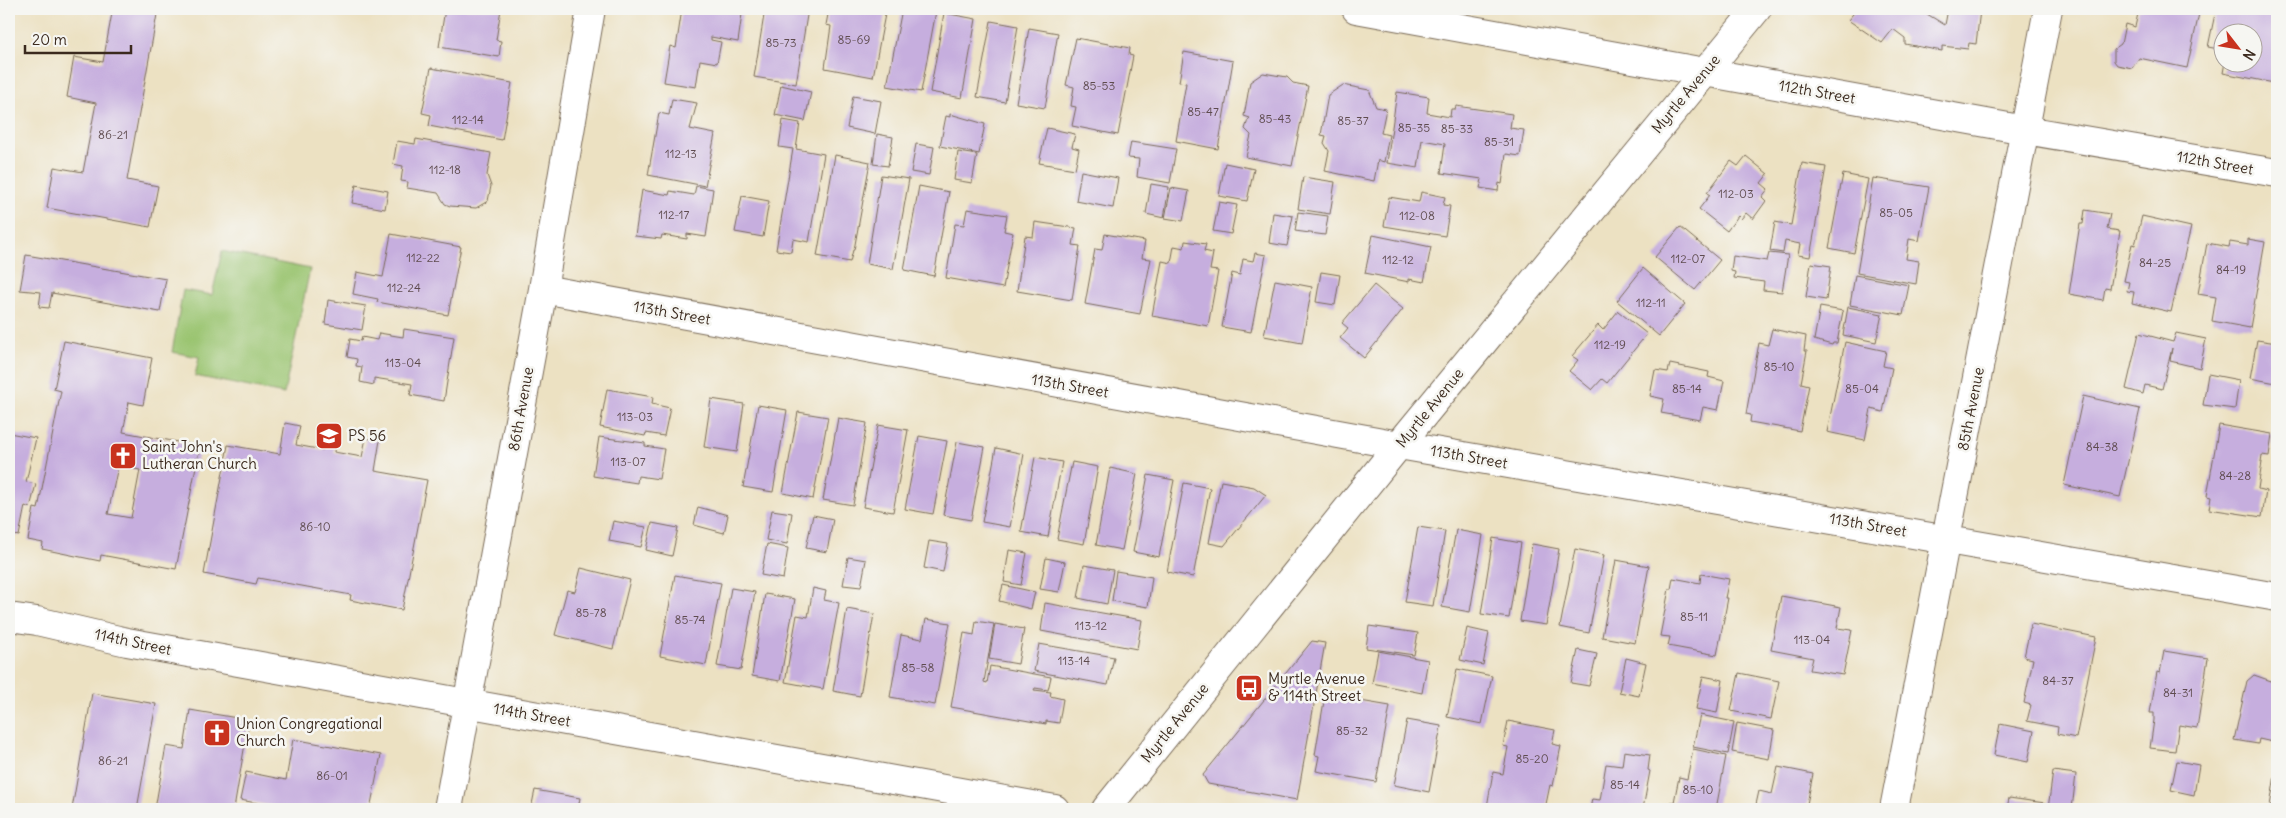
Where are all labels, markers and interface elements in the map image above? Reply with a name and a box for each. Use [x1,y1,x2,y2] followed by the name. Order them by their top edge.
[25,22,131,54] scale bar
[2214,22,2264,72] north arrow
[32,30,67,49] text: 20 m
[838,32,870,47] house number: 85-69
[765,35,797,50] house number: 85-73
[2239,46,2259,63] text: N
[1647,50,1724,137] street label: Myrtle Avenue
[1777,75,1857,108] street label: 112th Street
[1083,78,1116,93] house number: 85-53
[1187,104,1219,119] house number: 85-47
[1259,111,1292,126] house number: 85-43
[452,112,484,127] house number: 112-14
[1337,113,1369,128] house number: 85-37
[1398,120,1430,135] house number: 85-35
[1441,121,1473,136] house number: 85-33
[98,127,128,142] house number: 86-21
[1484,134,1514,149] house number: 85-31
[665,146,697,161] house number: 112-13
[2175,146,2255,179] street label: 112th Street
[429,162,461,177] house number: 112-18
[1718,186,1754,201] house number: 112-03
[1879,205,1913,220] house number: 85-05
[659,207,690,222] house number: 112-17
[1399,208,1435,223] house number: 112-08
[406,250,440,265] house number: 112-22
[1671,251,1705,266] house number: 112-07
[1382,252,1414,267] house number: 112-12
[2139,255,2171,270] house number: 84-25
[2216,262,2246,277] house number: 84-19
[387,280,421,295] house number: 112-24
[1636,295,1666,310] house number: 112-11
[632,296,712,329] street label: 113th Street
[1594,337,1626,352] house number: 112-19
[385,355,421,370] house number: 113-04
[1763,359,1795,374] house number: 85-10
[1392,364,1468,451] street label: Myrtle Avenue
[504,365,537,452] street label: 86th Avenue
[1953,365,1988,452] street label: 85th Avenue
[1030,369,1110,402] street label: 113th Street
[1672,381,1702,396] house number: 85-14
[1845,381,1879,396] house number: 85-04
[617,409,653,424] house number: 113-03
[314,421,344,451] school or university icon: PS 56
[348,426,386,445] place label: PS 56
[142,437,257,473] place label: Saint John's Lutheran Church
[2086,439,2118,454] house number: 84-38
[1429,440,1509,473] street label: 113th Street
[108,441,138,471] church icon: Saint John's Lutheran Church
[610,454,646,469] house number: 113-07
[2219,468,2251,483] house number: 84-28
[1828,508,1908,541] street label: 113th Street
[299,519,331,534] house number: 86-10
[575,605,607,620] house number: 85-78
[1680,609,1708,624] house number: 85-11
[675,612,706,627] house number: 85-74
[1075,618,1108,633] house number: 113-12
[93,624,173,659] street label: 114th Street
[1794,632,1830,647] house number: 113-04
[1058,653,1090,668] house number: 113-14
[902,660,934,675] house number: 85-58
[1268,669,1365,705] place label: Myrtle Avenue & 114th Street
[1234,673,1264,703] bus stop icon: Myrtle Avenue & 114th Street
[2042,673,2074,688] house number: 84-37
[1137,679,1213,766] street label: Myrtle Avenue
[2163,685,2193,700] house number: 84-31
[492,698,572,731] street label: 114th Street
[236,714,382,750] place label: Union Congregational Church
[202,718,232,748] church icon: Union Congregational Church
[1336,723,1368,738] house number: 85-32
[1515,751,1549,766] house number: 85-20
[98,753,128,768] house number: 86-21
[316,768,348,783] house number: 86-01
[1610,777,1640,792] house number: 85-14
[1682,782,1714,797] house number: 85-10

